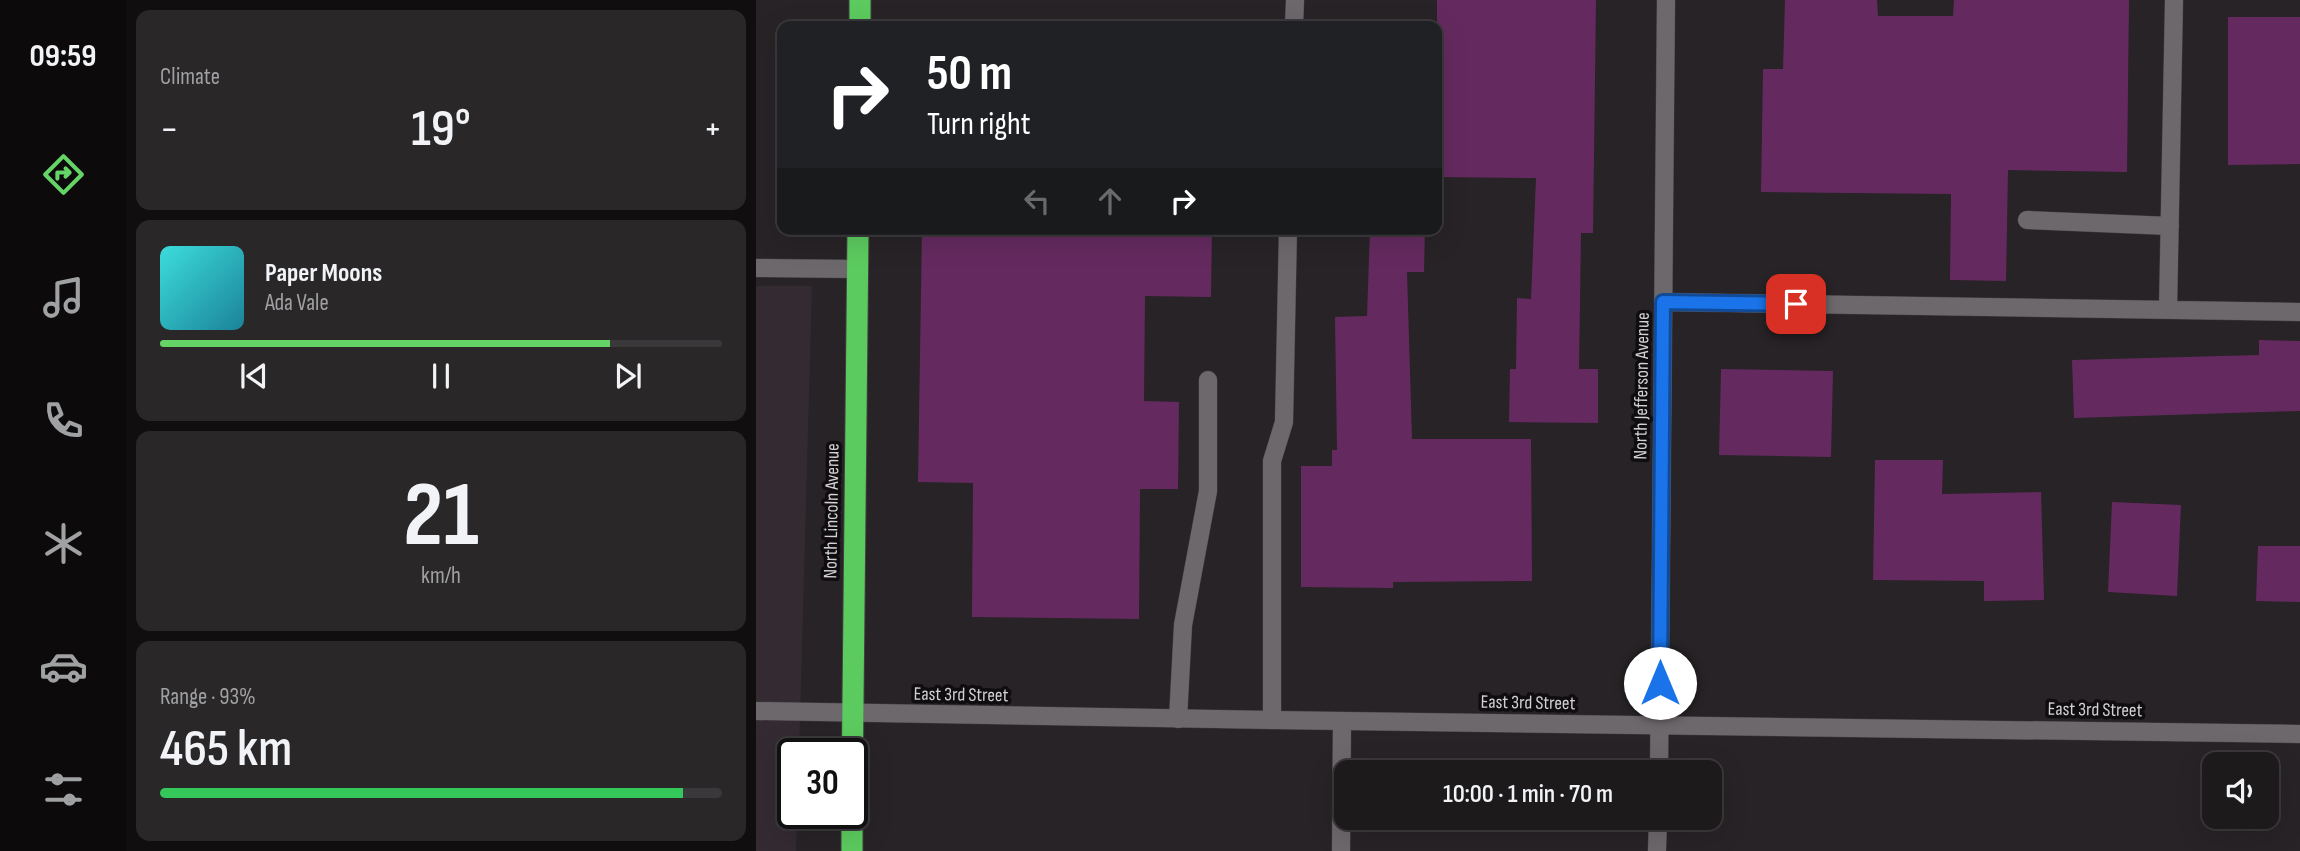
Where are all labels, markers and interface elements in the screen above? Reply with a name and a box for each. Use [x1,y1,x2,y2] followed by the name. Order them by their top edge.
[30,37,96,76] text: 09:59
[927,45,1012,104] text: 50 m
[812,49,903,140] icon: right
[160,63,220,91] text: Climate
[411,98,471,161] text: 19°
[927,105,1031,144] text: Turn right
[160,107,179,152] text: −
[703,107,722,152] text: +
[39,150,88,199] icon: directions
[1018,182,1056,220] icon: left
[1091,182,1129,220] icon: ahead
[1164,182,1202,220] icon: right
[265,258,382,289] text: Paper Moons
[39,273,88,322] icon: music
[1766,274,1826,334] pin
[1777,285,1815,323] icon: arrive
[265,289,329,317] text: Ada Vale
[1629,312,1655,460] street label: North Jefferson Avenue
[235,357,273,395] icon: previous
[422,357,460,395] icon: pause
[609,357,647,395] icon: next
[39,396,88,445] icon: phone
[819,443,845,579] street label: North Lincoln Avenue
[403,462,479,571] text: 21
[39,519,88,568] icon: climate
[421,562,461,590] text: km/h
[39,642,88,691] icon: car
[1623,646,1697,720] position arrow
[160,683,256,711] text: Range · 93%
[913,683,1009,707] street label: East 3rd Street
[1480,691,1576,715] street label: East 3rd Street
[2047,698,2143,722] street label: East 3rd Street
[160,718,292,781] text: 465 km
[777,738,868,829] speed limit sign: 30
[2202,752,2279,829] map controls
[2202,752,2279,829] button: sound
[39,765,88,814] icon: filters
[1443,779,1613,810] text: 10:00 · 1 min · 70 m

